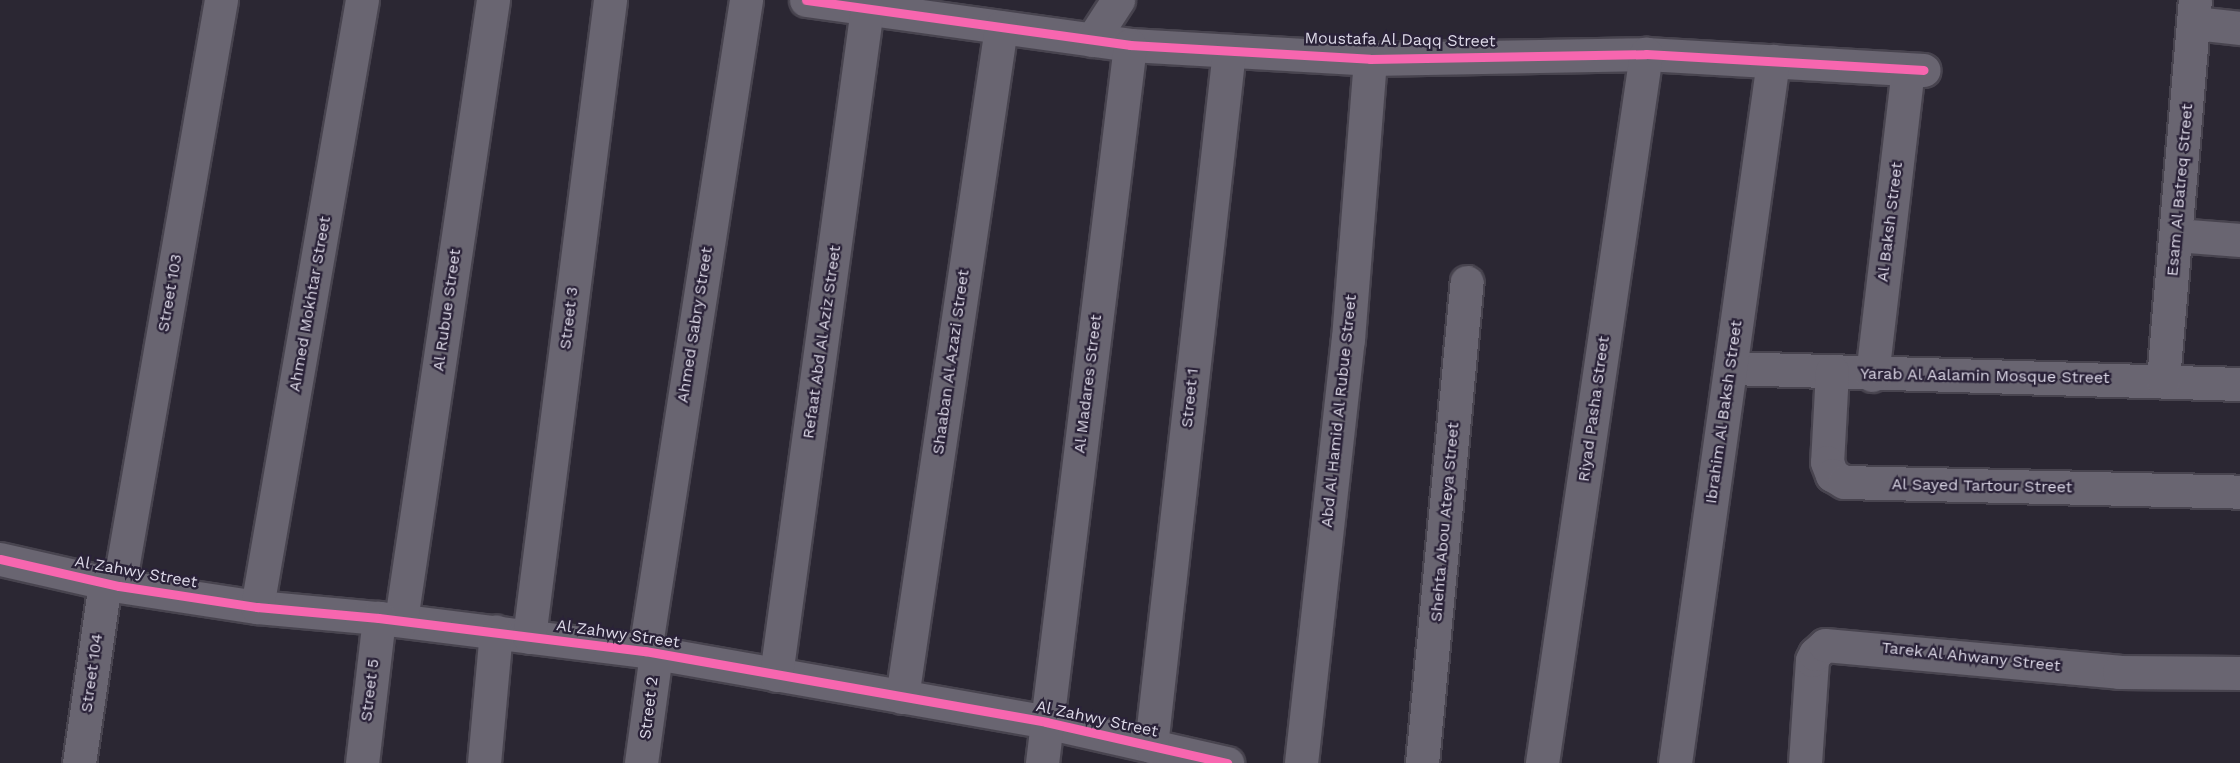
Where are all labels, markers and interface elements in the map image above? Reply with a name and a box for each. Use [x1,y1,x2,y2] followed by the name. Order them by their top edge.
[1304,29,1496,51] street label: Moustafa Al Daqq Street
[2163,102,2197,278] street label: Esam Al Batreq Street
[1873,161,1907,283] street label: Al Baksh Street
[285,215,335,393] street label: Ahmed Mokhtar Street
[799,243,845,441] street label: Refaat Abd Al Aziz Street
[673,245,717,405] street label: Ahmed Sabry Street
[429,247,465,373] street label: Al Rubue Street
[154,253,186,333] street label: Street 103
[928,267,974,457] street label: Shaaban Al Azazi Street
[556,286,582,350] street label: Street 3
[1317,292,1361,530] street label: Abd Al Hamid Al Rubue Street
[1070,313,1106,455] street label: Al Madares Street
[1702,318,1746,506] street label: Ibrahim Al Baksh Street
[1574,335,1614,483] street label: Riyad Pasha Street
[1859,364,2111,388] street label: Yarab Al Aalamin Mosque Street
[1177,367,1203,429] street label: Street 1
[1427,420,1463,624] street label: Shehta Abou Ateya Street
[1891,475,2073,497] street label: Al Sayed Tartour Street
[73,552,199,592] street label: Al Zahwy Street
[555,616,681,652] street label: Al Zahwy Street
[77,632,107,714] street label: Street 104
[1879,638,2063,676] street label: Tarek Al Ahwany Street
[357,658,383,722] street label: Street 5
[636,676,662,740] street label: Street 2
[1034,697,1160,741] street label: Al Zahwy Street

